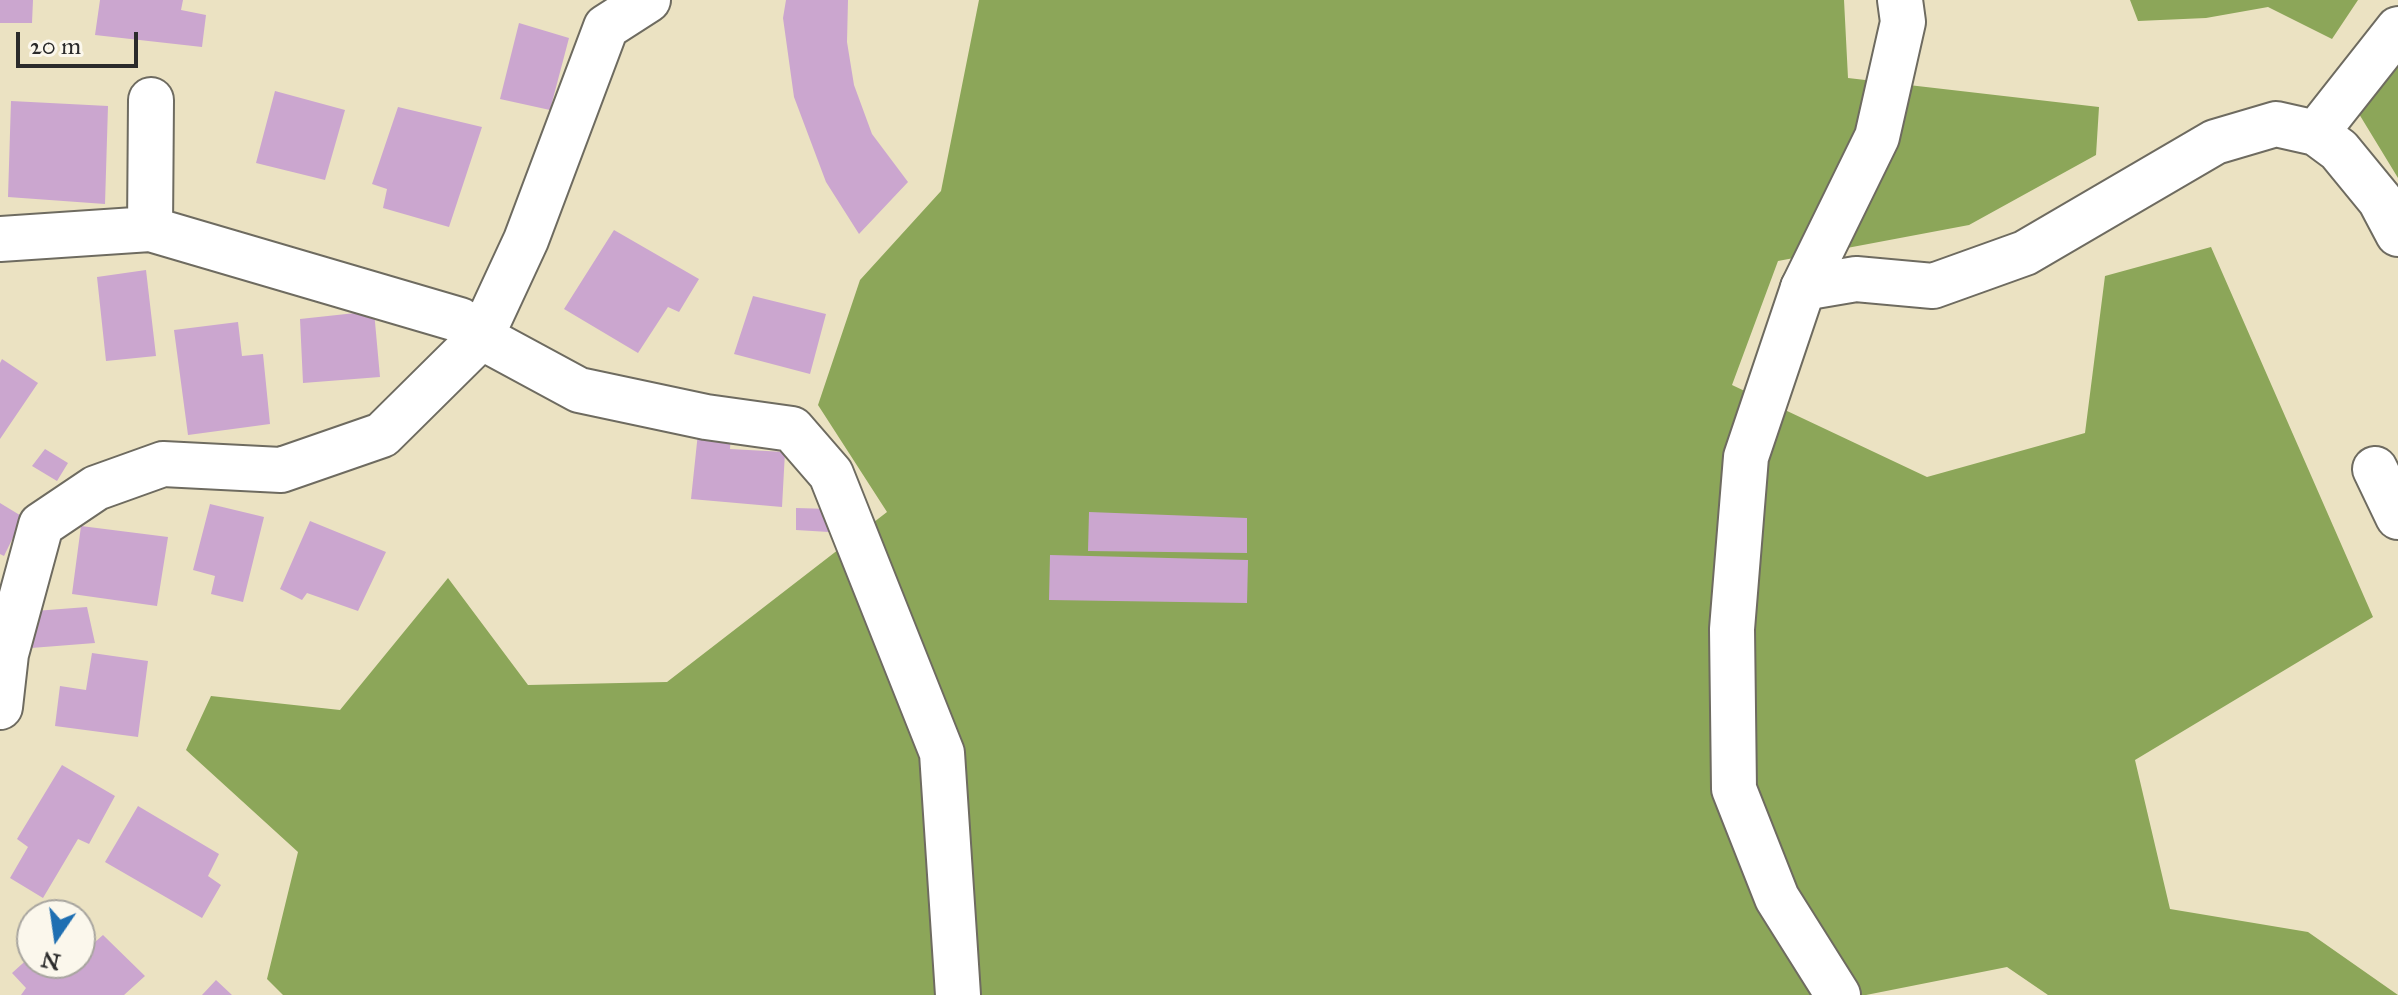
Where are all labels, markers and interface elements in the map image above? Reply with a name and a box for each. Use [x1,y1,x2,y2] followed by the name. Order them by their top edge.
[20,16,142,66] scale bar
[30,31,81,61] text: 20 m
[16,899,96,979] north arrow
[39,946,63,976] text: N

